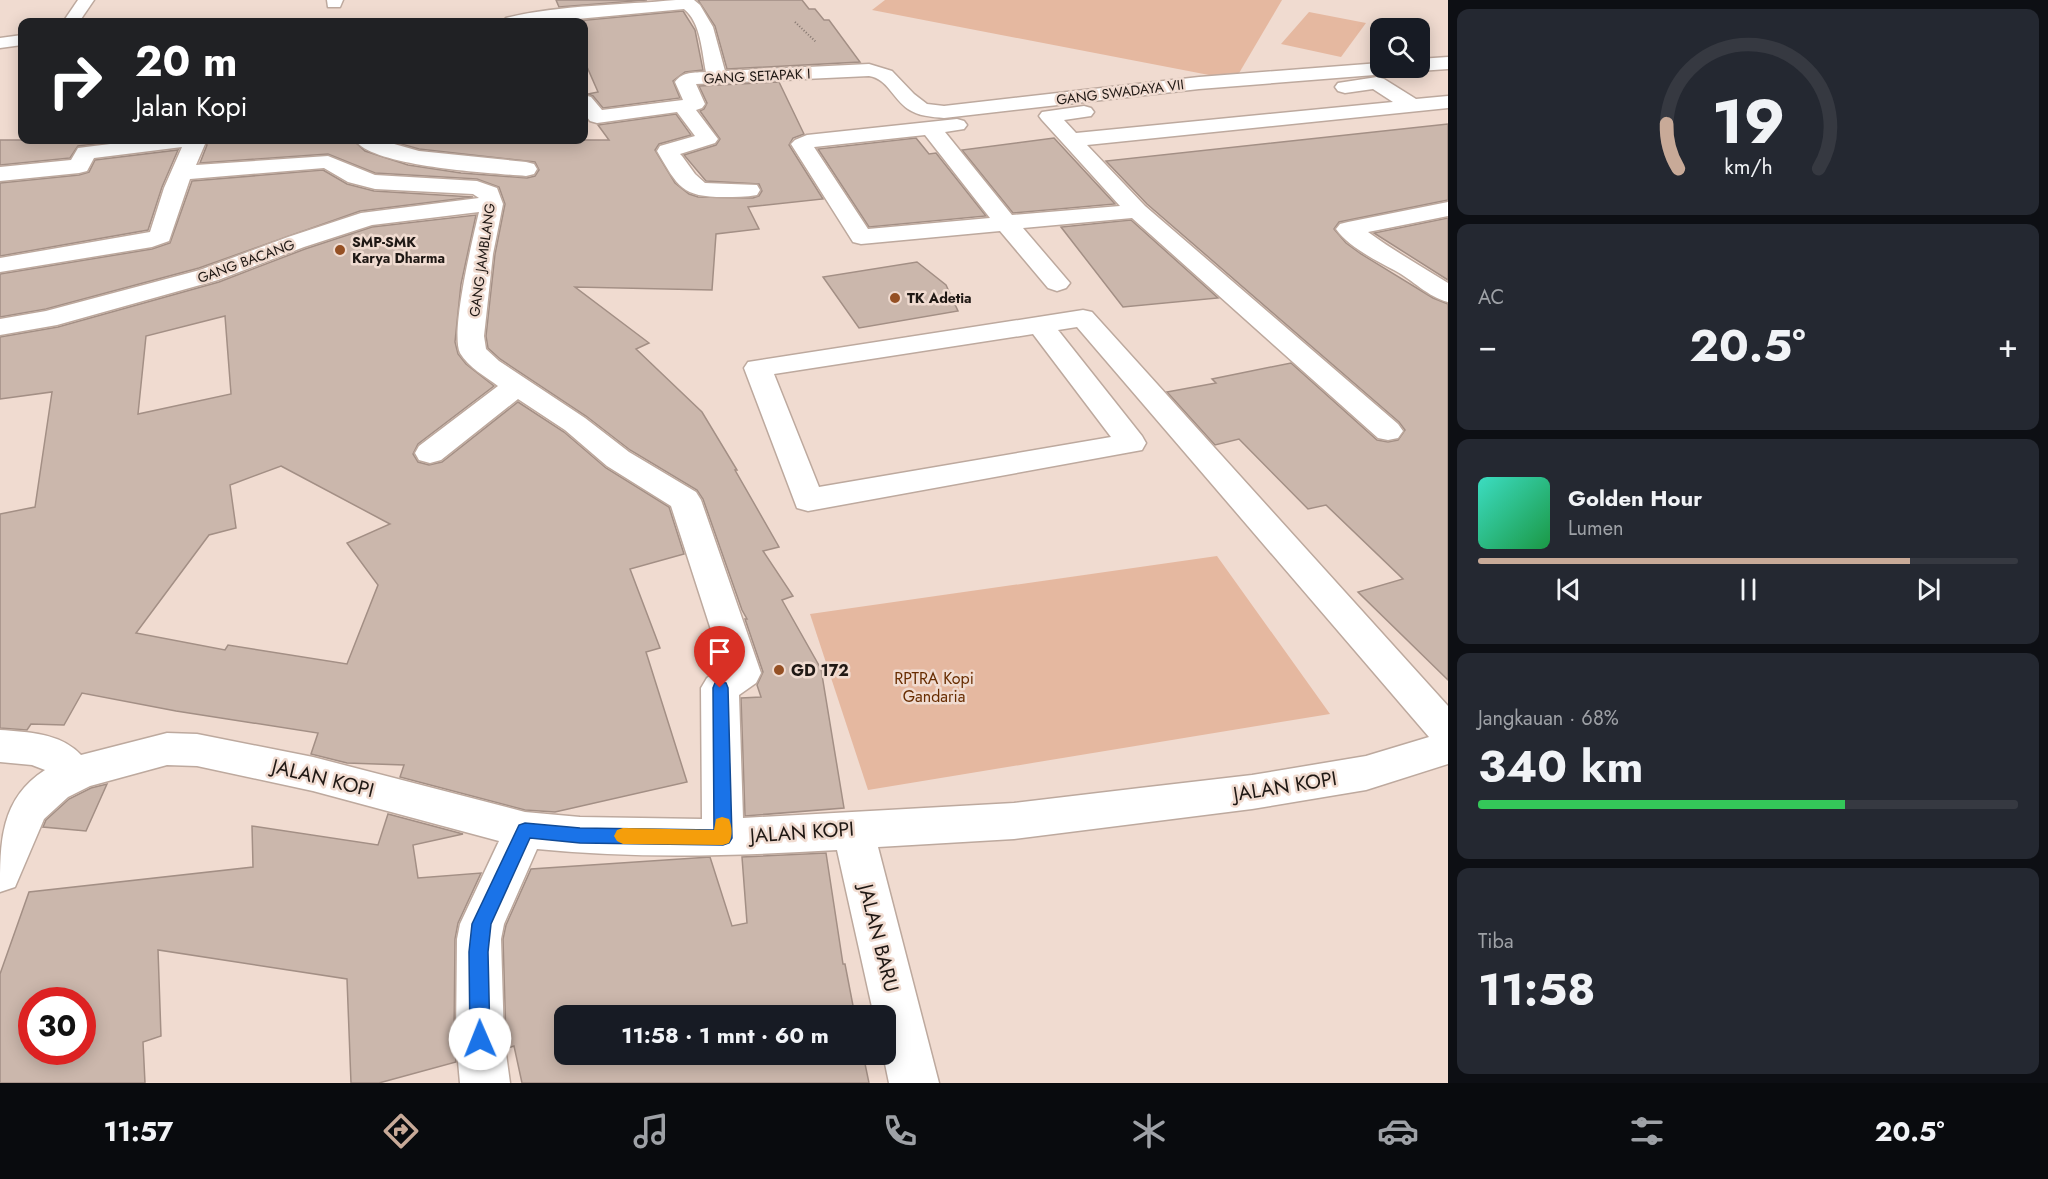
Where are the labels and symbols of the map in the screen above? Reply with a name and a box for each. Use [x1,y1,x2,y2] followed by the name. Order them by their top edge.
[703,63,811,89] street label: GANG SETAPAK I
[1055,74,1185,110] street label: GANG SWADAYA VII
[464,202,500,318] street label: GANG JAMBLANG
[352,232,445,268] place label: SMP-SMK Karya Dharma
[195,234,298,288] street label: GANG BACANG
[333,243,347,257] marker: SMP-SMK Karya Dharma
[907,288,972,308] place label: TK Adetia
[888,291,902,305] marker: TK Adetia
[694,626,745,688] pin
[791,659,849,682] place label: GD 172
[772,663,786,677] marker: GD 172
[894,667,974,708] park label: RPTRA Kopi Gandaria
[266,751,377,805] street label: JALAN KOPI
[1228,764,1339,809] street label: JALAN KOPI
[746,814,855,851] street label: JALAN KOPI
[850,878,906,995] street label: JALAN BARU
[18,987,96,1065] speed limit sign: 30
[448,1007,512,1071] position arrow

